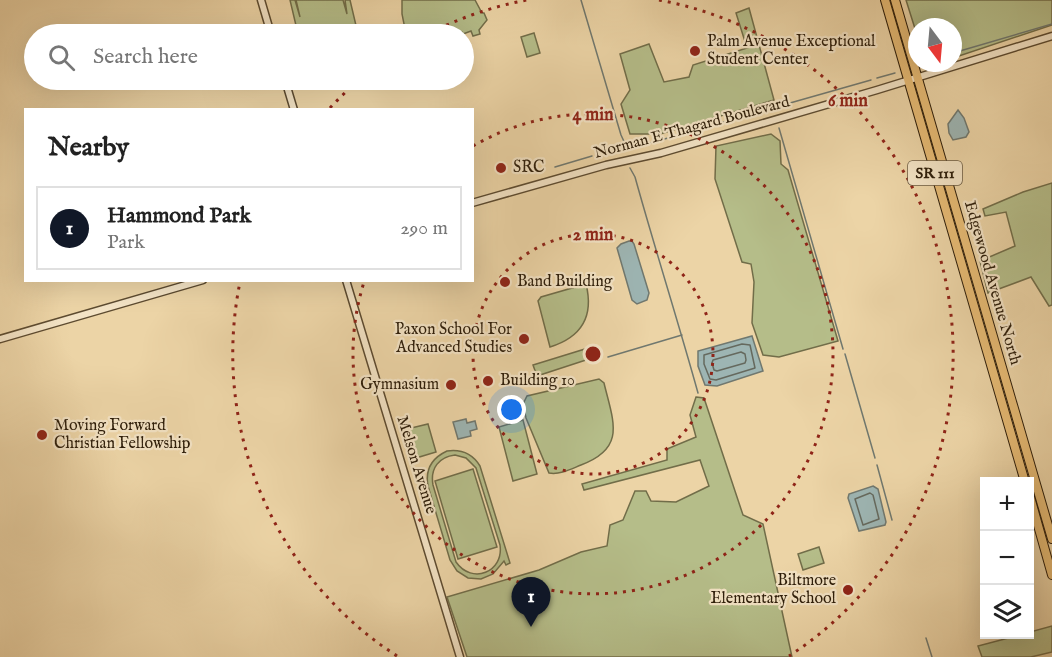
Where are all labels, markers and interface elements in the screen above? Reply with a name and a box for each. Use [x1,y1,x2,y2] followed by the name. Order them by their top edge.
[908,18,962,72] north arrow
[24,24,474,90] search box
[707,32,876,70] place label: Palm Avenue Exceptional Student Center
[45,41,78,74] icon: search
[93,43,198,71] text: Search here
[688,44,702,58] marker: Palm Avenue Exceptional Student Center
[828,90,868,113] text: 6 min
[592,92,793,164] street label: Norman E Thagard Boulevard
[572,104,614,127] text: 4 min
[48,131,129,164] text: Nearby
[513,158,544,178] place label: SRC
[494,161,508,175] marker: SRC
[908,161,962,185] road number: SR 111
[959,199,1025,368] street label: Edgewood Avenue North
[107,202,251,230] text: Hammond Park
[66,216,73,241] text: 1
[400,216,448,241] text: 290 m
[573,224,614,247] text: 2 min
[107,230,145,255] text: Park
[517,272,613,292] place label: Band Building
[498,275,512,289] marker: Band Building
[395,320,512,358] place label: Paxon School For Advanced Studies
[517,332,531,346] marker: Paxon School For Advanced Studies
[583,344,603,364] centre of rings
[500,371,575,391] place label: Building 10
[481,374,495,388] marker: Building 10
[360,375,439,395] place label: Gymnasium
[444,378,458,392] marker: Gymnasium
[497,395,526,424] your location
[392,413,440,517] street label: Melson Avenue
[54,416,191,454] place label: Moving Forward Christian Fellowship
[35,428,49,442] marker: Moving Forward Christian Fellowship
[980,477,1034,639] map controls
[980,477,1034,531] button: +
[980,531,1034,585] button: −
[710,571,837,609] place label: Biltmore Elementary School
[512,578,550,627] pin: 1
[841,583,855,597] marker: Biltmore Elementary School
[980,585,1034,639] button: layers

